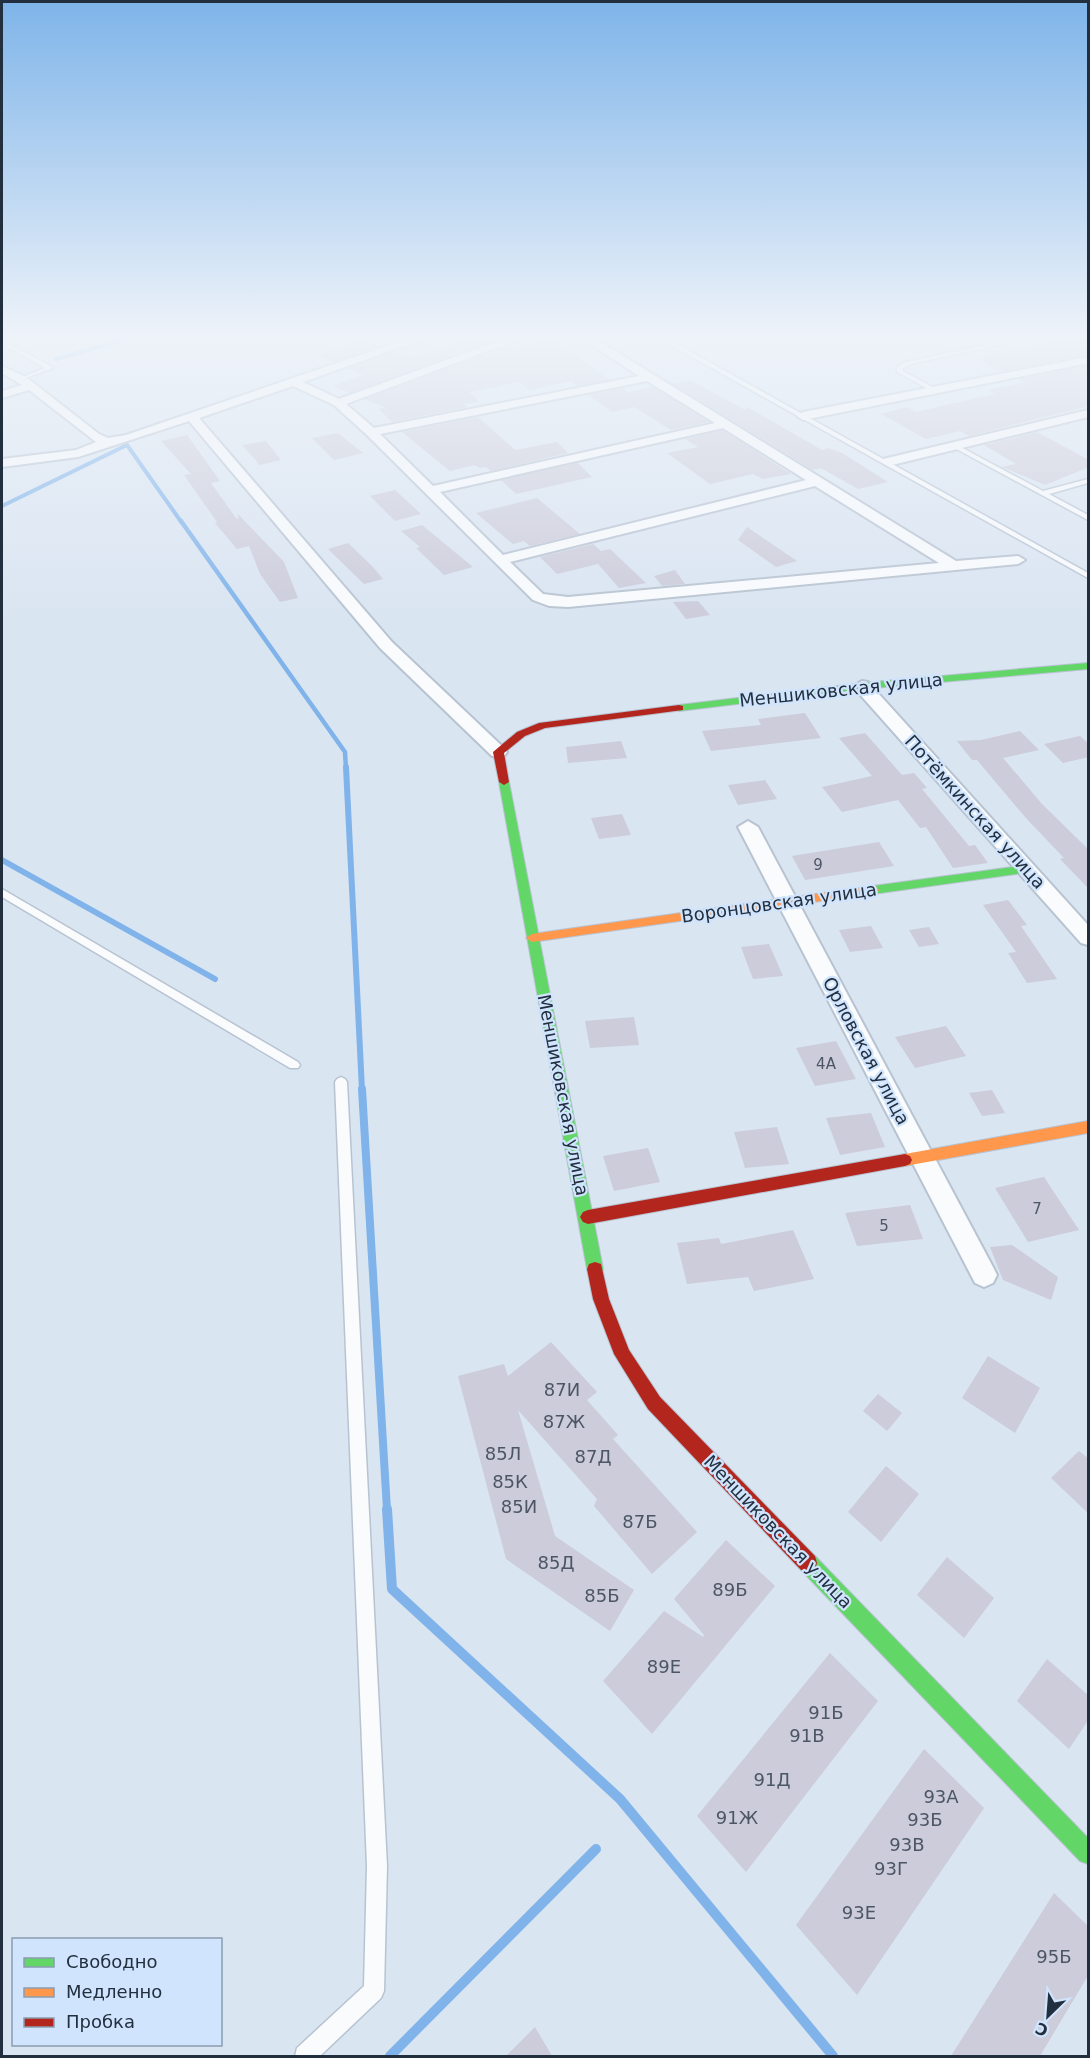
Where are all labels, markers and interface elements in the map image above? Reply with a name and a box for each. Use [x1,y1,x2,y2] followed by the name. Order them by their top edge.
[738,668,944,711] street label: Меншиковская улица
[901,731,1050,893] street label: Потёмкинская улица
[813,856,823,874] house number: 9
[680,878,878,927] street label: Воронцовская улица
[819,973,914,1128] street label: Орловская улица
[534,993,593,1197] street label: Меншиковская улица
[816,1055,837,1073] house number: 4А
[1032,1200,1042,1218] house number: 7
[879,1217,889,1235] house number: 5
[544,1379,580,1400] house number: 87И
[543,1411,586,1432] house number: 87Ж
[485,1443,521,1464] house number: 85Л
[575,1446,611,1467] house number: 87Д
[700,1451,857,1613] street label: Меншиковская улица
[492,1471,528,1492] house number: 85К
[501,1496,537,1517] house number: 85И
[622,1511,658,1532] house number: 87Б
[538,1552,574,1573] house number: 85Д
[712,1579,748,1600] house number: 89Б
[584,1585,620,1606] house number: 85Б
[647,1656,681,1677] house number: 89Е
[808,1702,844,1723] house number: 91Б
[789,1725,825,1746] house number: 91В
[754,1769,790,1790] house number: 91Д
[923,1786,959,1807] house number: 93А
[716,1807,759,1828] house number: 91Ж
[907,1809,943,1830] house number: 93Б
[889,1834,925,1855] house number: 93В
[874,1858,908,1879] house number: 93Г
[842,1902,876,1923] house number: 93Е
[12,1938,222,2046] legend
[1036,1946,1072,1967] house number: 95Б
[66,1951,158,1972] text: Свободно
[66,1981,162,2002] text: Медленно
[1018,1986,1078,2046] north arrow
[66,2011,135,2032] text: Пробка
[1033,2018,1051,2040] text: С

